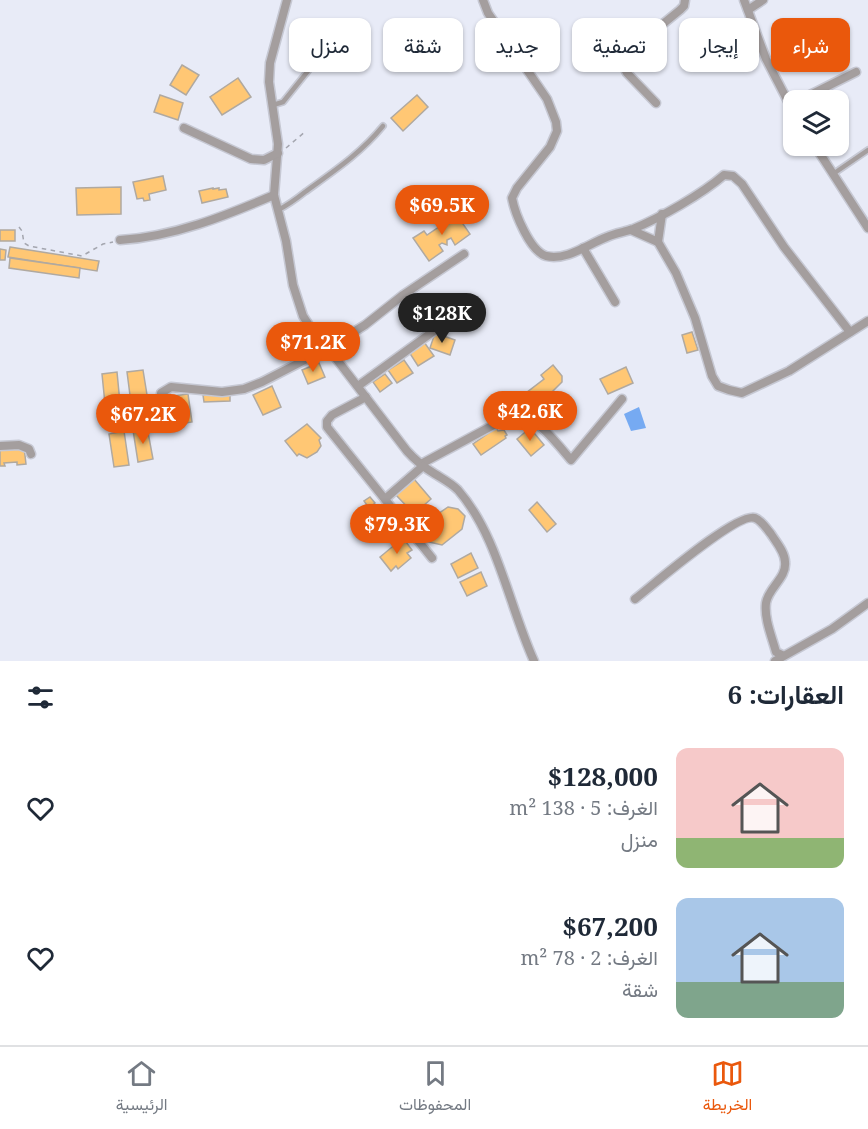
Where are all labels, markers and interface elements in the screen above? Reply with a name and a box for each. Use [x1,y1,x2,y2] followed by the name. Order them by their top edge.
[289,18,371,72] chip: منزل
[383,18,463,72] chip: شقة
[475,18,560,72] chip: جديد
[572,18,667,72] chip: تصفية
[679,18,759,72] chip: إيجار
[771,18,850,72] chip: شراء
[783,90,849,156] map controls
[783,90,849,156] button: layers
[393,185,491,236] pin: $69.5K
[409,191,475,218] text: $69.5K
[400,293,484,344] pin: $128K
[412,299,472,326] text: $128K
[264,322,362,373] pin: $71.2K
[280,328,346,355] text: $71.2K
[481,391,579,442] pin: $42.6K
[94,394,192,445] pin: $67.2K
[497,397,563,424] text: $42.6K
[110,400,176,427] text: $67.2K
[348,504,446,555] pin: $79.3K
[364,510,430,537] text: $79.3K
[727,676,844,712] text: العقارات: 6
[24,681,57,714] icon: filters
[548,758,658,794] text: $128,000
[724,772,796,844] icon: home
[24,792,57,825] icon: heart
[509,794,658,821] text: الغرف: 5 · 138 m²
[621,826,658,853] text: منزل
[562,908,658,944] text: $67,200
[724,922,796,994] icon: home
[24,942,57,975] icon: heart
[520,944,658,971] text: الغرف: 2 · 78 m²
[622,976,658,1003] text: شقة
[116,1057,168,1119] tab: الرئيسية
[399,1057,471,1119] tab: المحفوظات
[703,1057,752,1119] tab: الخريطة

